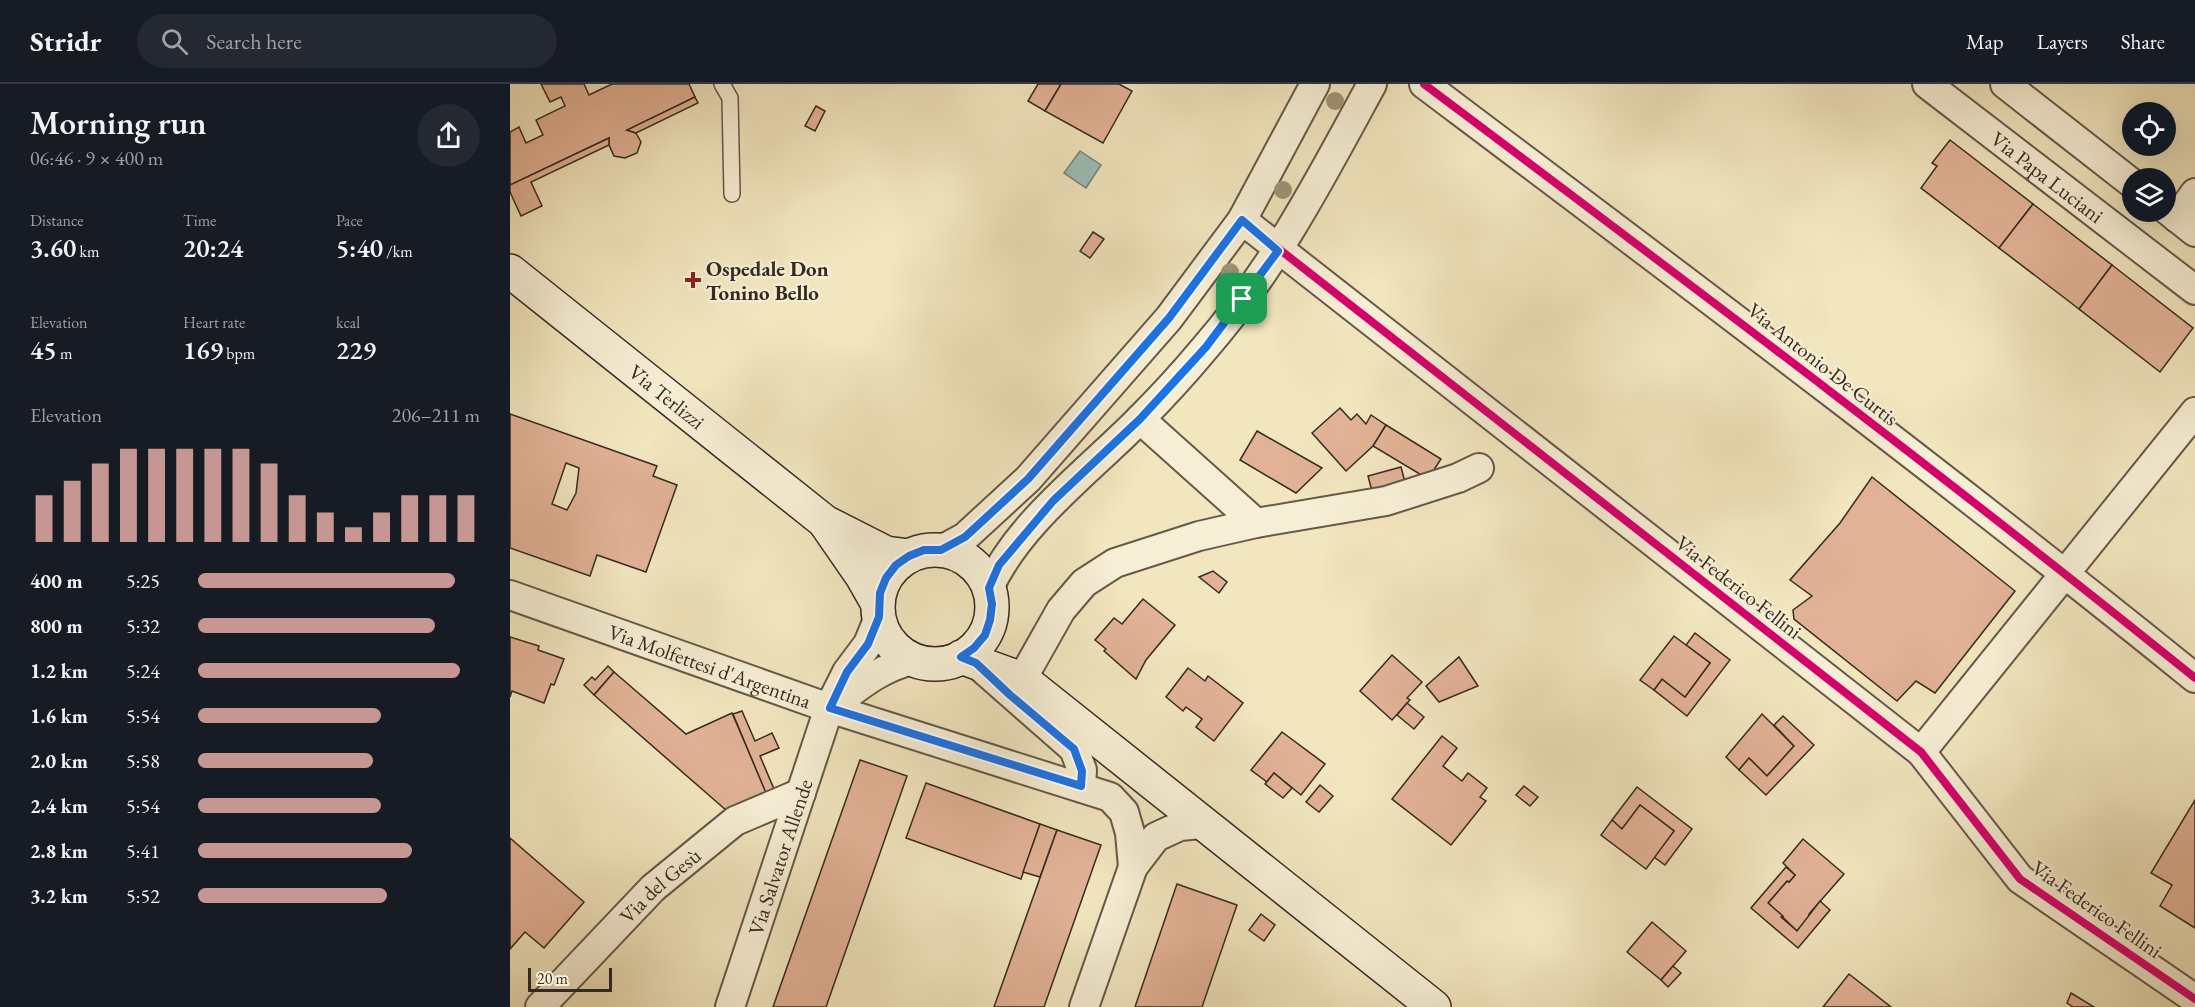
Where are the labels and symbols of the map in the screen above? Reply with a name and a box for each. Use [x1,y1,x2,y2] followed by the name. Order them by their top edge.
[1986,125,2109,229] street label: Via Papa Luciani
[706,255,829,306] place label: Ospedale Don Tonino Bello
[684,271,702,289] marker: Ospedale Don Tonino Bello
[1216,273,1267,324] pin
[1742,297,1904,432] street label: Via Antonio De Curtis
[624,358,711,435] street label: Via Terlizzi
[1670,529,1808,645] street label: Via Federico Fellini
[605,617,815,714] street label: Via Molfettesi d'Argentina
[741,775,818,939] street label: Via Salvator Allende
[613,841,706,929] street label: Via del Gesù
[2027,854,2167,964] street label: Via Federico Fellini
[528,965,612,992] scale bar

